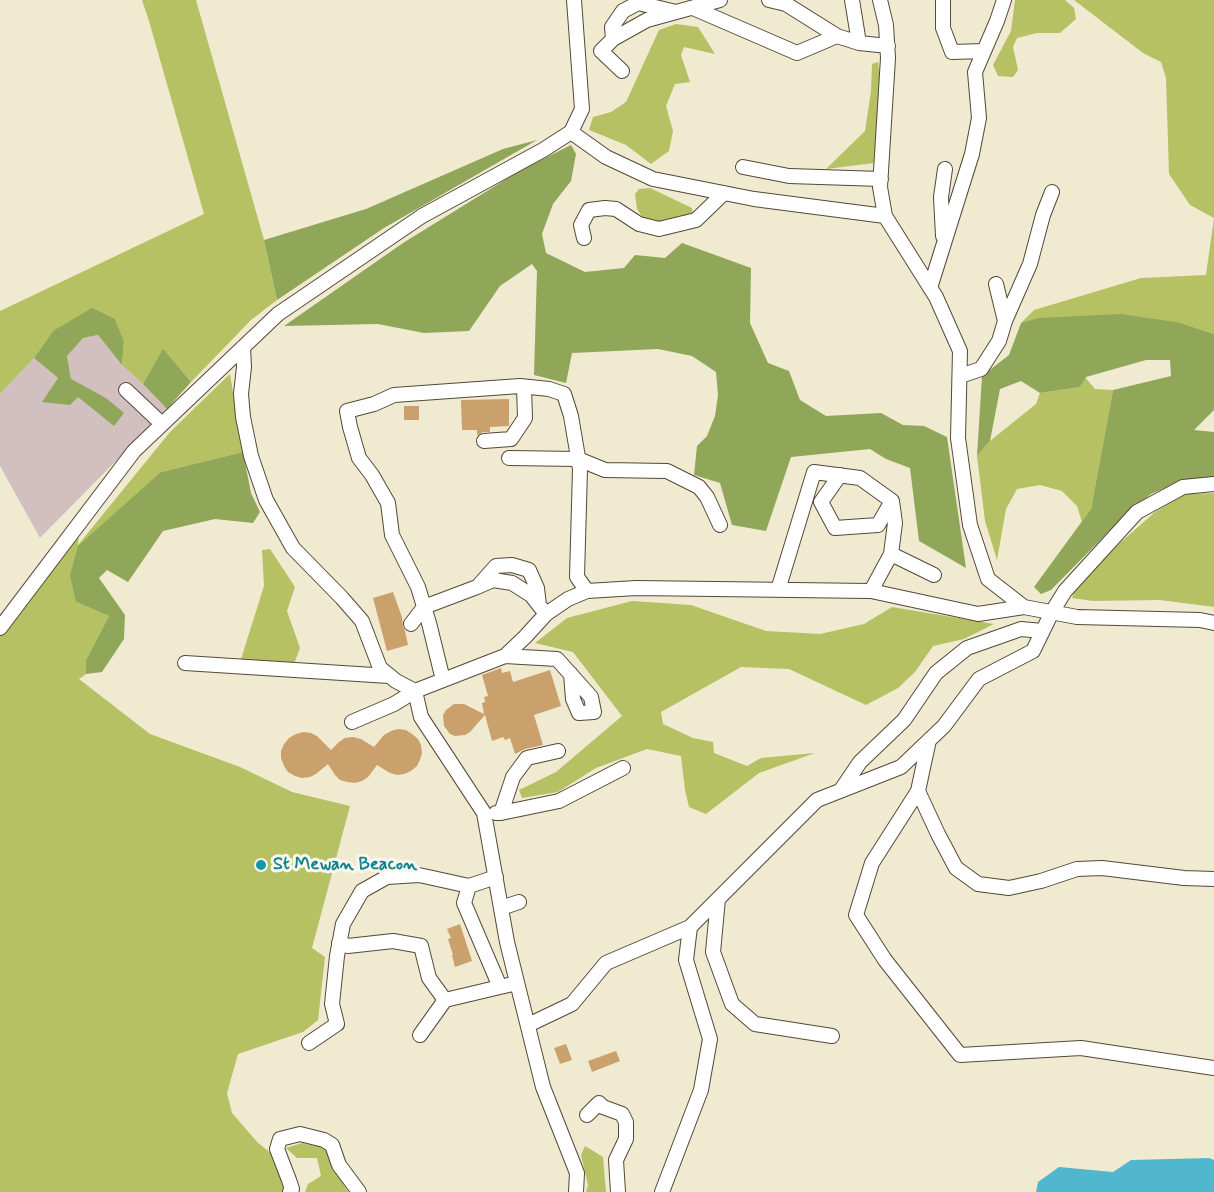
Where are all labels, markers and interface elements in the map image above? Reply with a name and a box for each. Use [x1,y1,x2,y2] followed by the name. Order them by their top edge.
[273,854,417,876] place label: St Mewan Beacon
[254,858,268,872] marker: St Mewan Beacon

